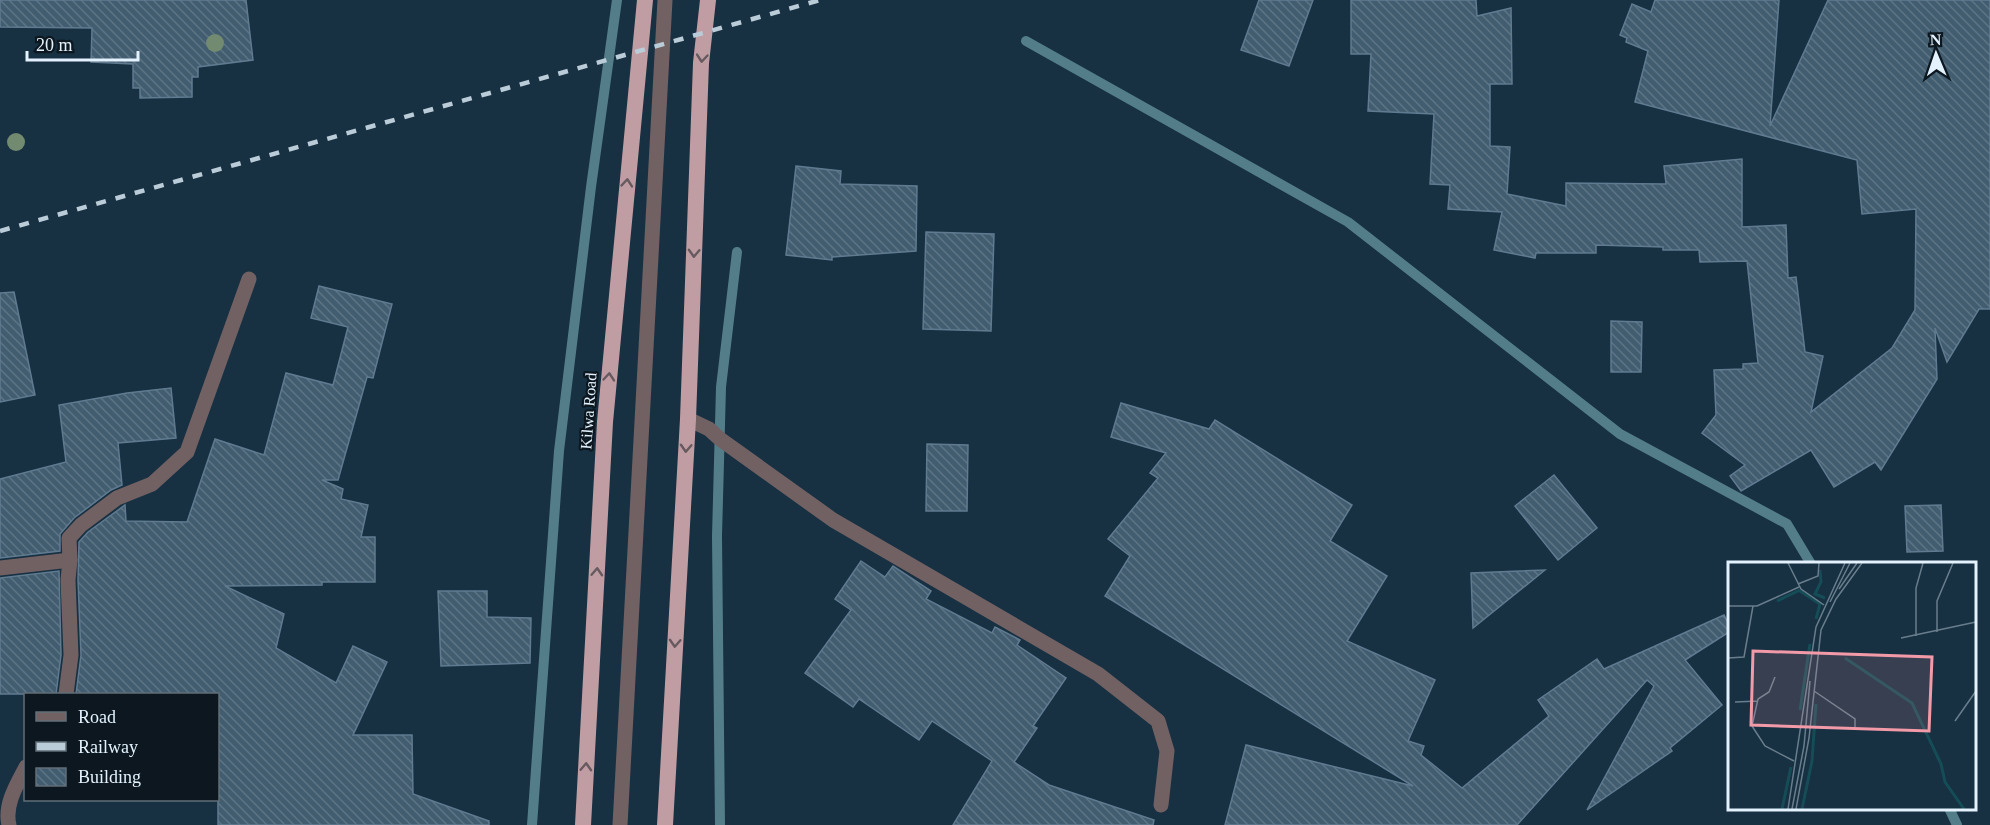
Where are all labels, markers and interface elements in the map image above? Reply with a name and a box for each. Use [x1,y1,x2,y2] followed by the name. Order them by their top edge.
[27,24,138,62] scale bar
[1906,24,1966,84] north arrow
[1929,31,1942,48] text: N
[36,35,73,55] text: 20 m
[696,54,709,63] one-way arrow
[620,179,633,188] one-way arrow
[687,248,700,257] one-way arrow
[577,372,600,450] street label: Kilwa Road
[602,373,615,382] one-way arrow
[680,443,693,452] one-way arrow
[1728,562,1975,810] inset map
[590,567,603,576] one-way arrow
[669,638,682,647] one-way arrow
[24,693,219,801] legend
[78,707,116,727] text: Road
[78,737,138,757] text: Railway
[580,762,593,771] one-way arrow
[78,767,141,787] text: Building

